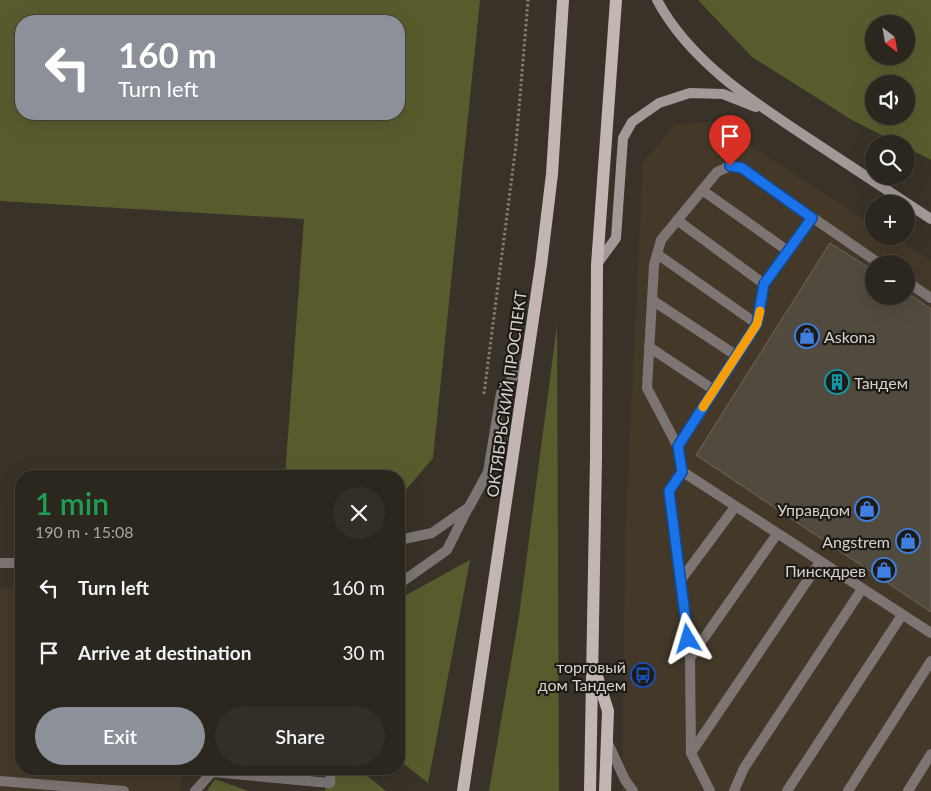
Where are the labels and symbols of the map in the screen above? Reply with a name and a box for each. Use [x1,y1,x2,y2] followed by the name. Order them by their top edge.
[865,15,915,65] north arrow
[709,115,751,166] pin
[482,289,530,498] street label: ОКТЯБРЬСКИЙ ПРОСПЕКТ
[794,323,820,349] shop icon: Askona
[824,327,875,346] place label: Askona
[824,369,850,395] building icon: Тандем
[854,373,908,392] place label: Тандем
[854,496,880,522] shop icon: Управдом
[777,500,850,519] place label: Управдом
[895,528,921,554] shop icon: Angstrem
[822,532,890,551] place label: Angstrem
[871,557,897,583] shop icon: Пинскдрев
[785,561,866,580] place label: Пинскдрев
[661,612,713,664] position arrow
[538,657,626,694] place label: торговый дом Тандем
[630,662,656,688] bus stop icon: торговый дом Тандем

